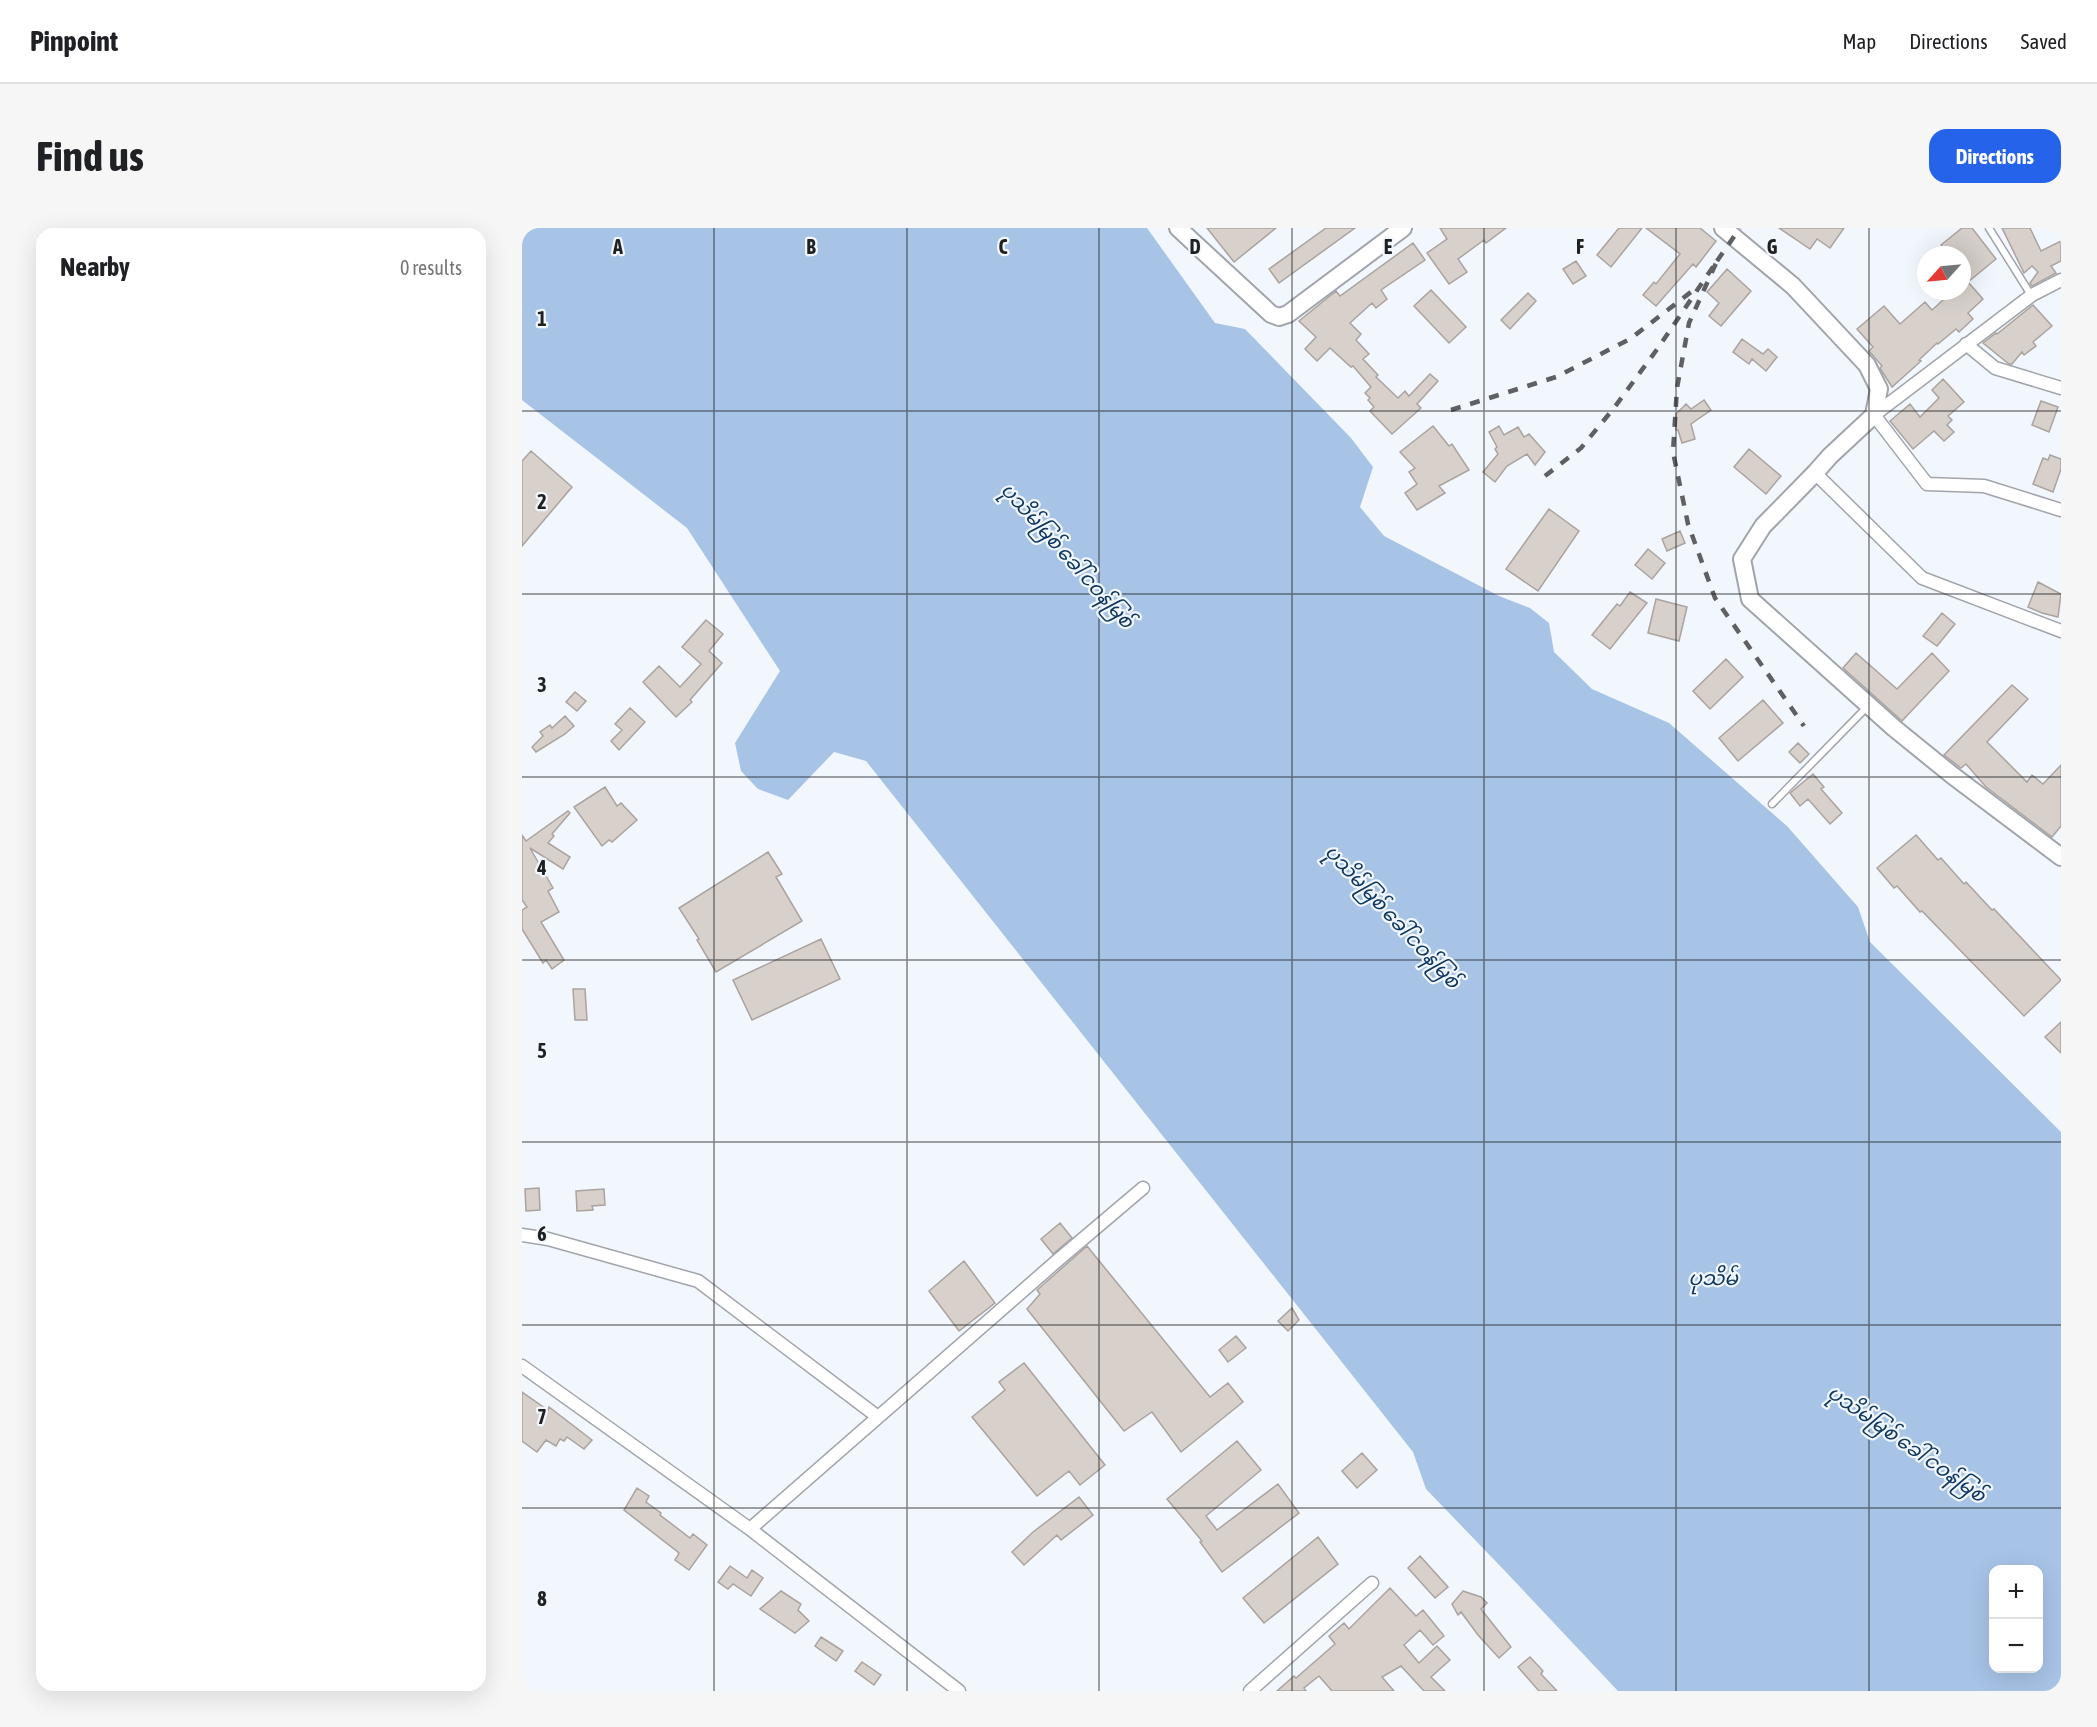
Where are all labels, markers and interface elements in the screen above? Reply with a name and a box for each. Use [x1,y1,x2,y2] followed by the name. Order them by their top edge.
[30,25,118,57] text: Pinpoint
[1842,29,1876,53] text: Map
[1909,29,1988,53] text: Directions
[2021,29,2067,53] text: Saved
[1929,129,2061,183] button: Directions
[36,132,144,180] text: Find us
[612,235,623,258] text: A
[806,235,816,258] text: B
[999,235,1008,258] text: C
[1189,235,1201,258] text: D
[1384,235,1393,258] text: E
[1576,235,1584,258] text: F
[1767,235,1778,258] text: G
[1917,246,1971,300] north arrow
[60,252,130,282] text: Nearby
[400,256,462,279] text: 0 results
[537,307,547,330] text: 1
[992,476,1142,637] water label: ပုသိမ်မြစ် ခေါ် ငဝန်မြစ်
[537,490,547,513] text: 2
[537,673,547,696] text: 3
[1316,838,1468,998] water label: ပုသိမ်မြစ် ခေါ် ငဝန်မြစ်
[536,856,547,879] text: 4
[537,1039,547,1062] text: 5
[537,1222,547,1245] text: 6
[1688,1264,1739,1295] water label: ပုသိမ်
[1820,1378,1993,1512] water label: ပုသိမ်မြစ် ခေါ် ငဝန်မြစ်
[537,1405,547,1428] text: 7
[1989,1565,2043,1673] map controls
[1989,1565,2043,1619] button: +
[537,1587,547,1610] text: 8
[1989,1619,2043,1673] button: −

